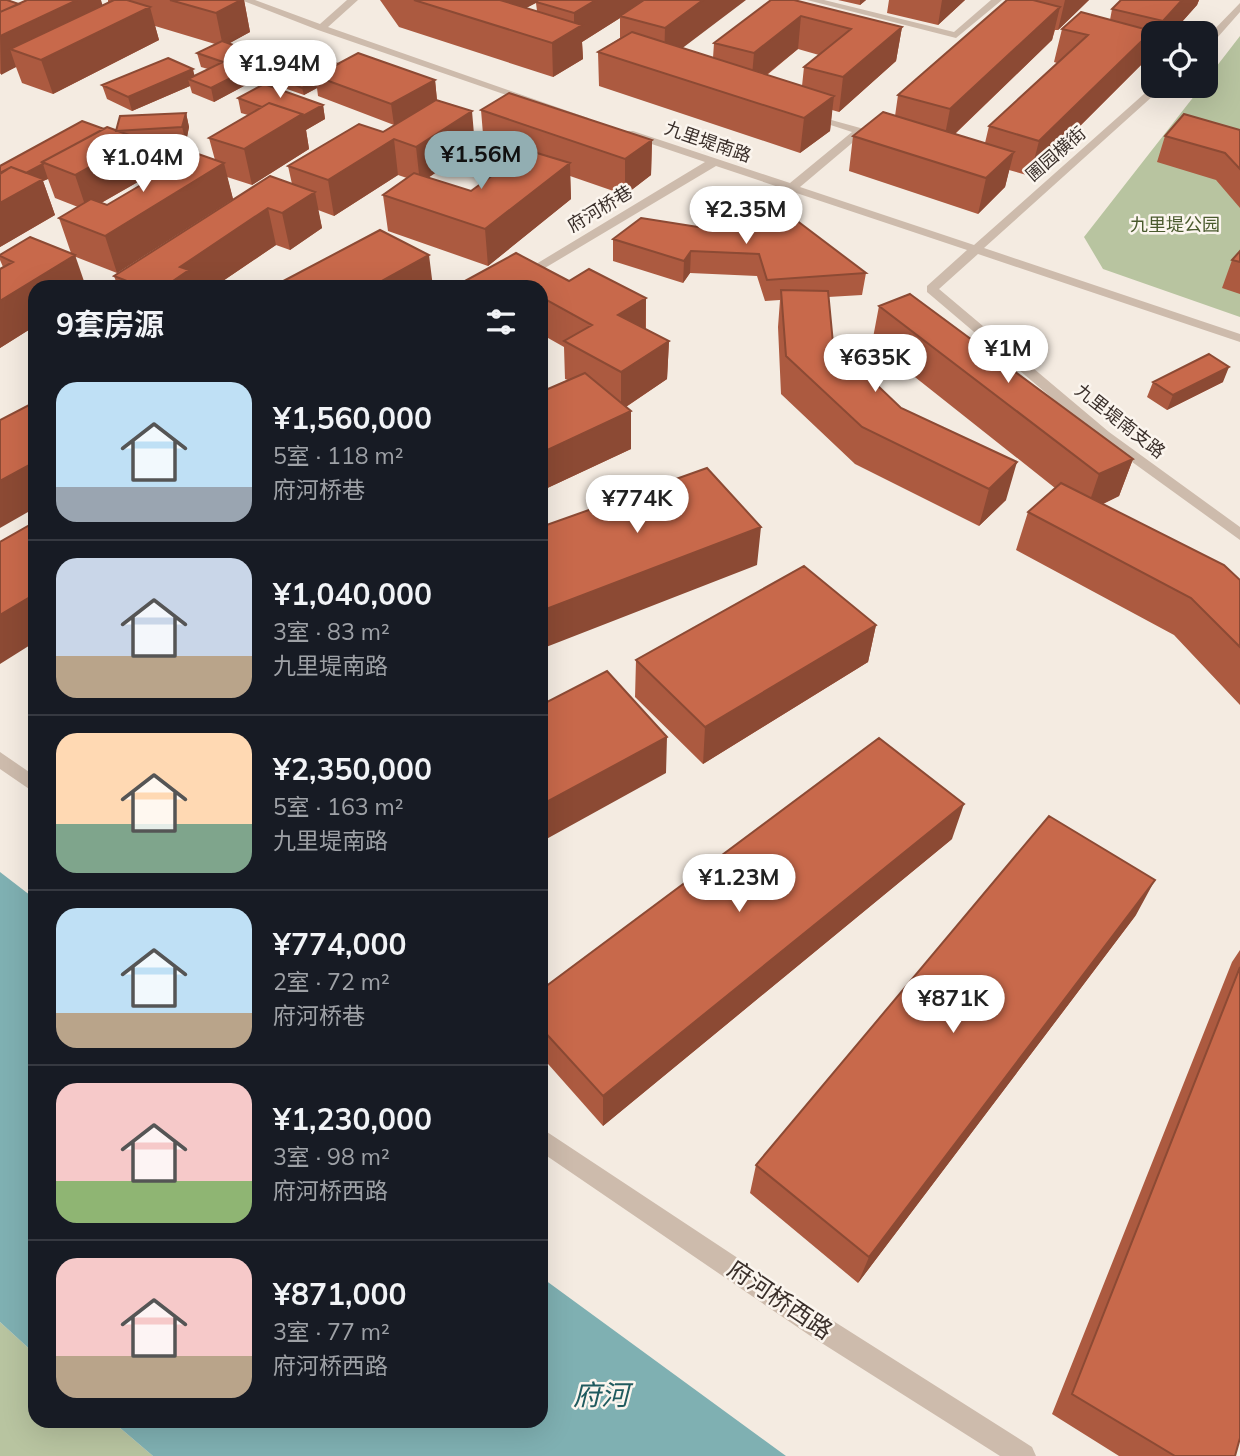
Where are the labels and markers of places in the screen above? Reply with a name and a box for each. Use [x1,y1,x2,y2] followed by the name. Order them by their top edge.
[223,41,337,100] pin: ¥1.94M
[424,132,538,191] pin: ¥1.56M
[86,134,200,194] pin: ¥1.04M
[689,187,803,246] pin: ¥2.35M
[974,326,1042,385] pin: ¥1M
[826,334,924,394] pin: ¥635K
[588,476,686,535] pin: ¥774K
[682,855,796,914] pin: ¥1.23M
[904,976,1002,1035] pin: ¥871K

